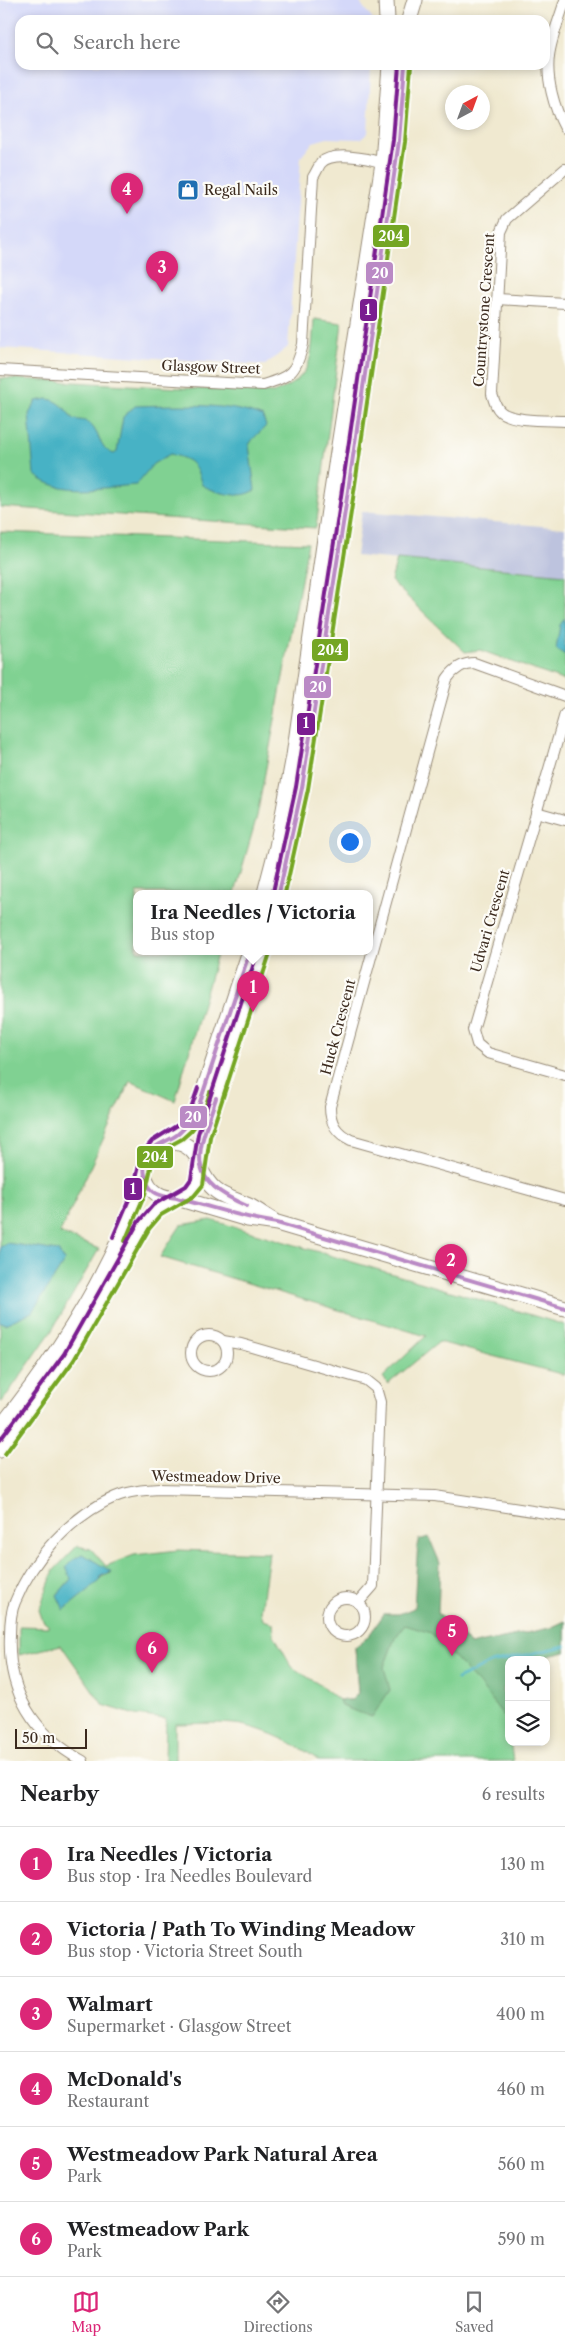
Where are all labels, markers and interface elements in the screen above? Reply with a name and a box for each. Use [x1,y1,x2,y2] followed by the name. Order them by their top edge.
[15,15,550,70] search box
[33,29,61,57] icon: search
[73,31,181,54] text: Search here
[445,85,490,130] north arrow
[111,173,143,214] pin: 4
[176,178,200,202] shop icon: Regal Nails
[204,181,278,199] place label: Regal Nails
[372,224,410,248] line badge: 204
[378,227,404,245] text: 204
[470,232,498,388] street label: Countrystone Crescent
[146,251,178,292] pin: 3
[365,261,394,285] line badge: 20
[371,264,389,282] text: 20
[359,298,378,322] line badge: 1
[365,301,372,319] text: 1
[161,356,261,378] street label: Glasgow Street
[311,638,349,662] line badge: 204
[317,641,343,659] text: 204
[303,675,332,699] line badge: 20
[309,678,327,696] text: 20
[296,712,316,736] line badge: 1
[303,714,310,732] text: 1
[337,829,363,855] your location
[467,867,513,975] street label: Udvari Crescent
[133,890,373,955] popup
[150,901,356,924] text: Ira Needles / Victoria
[150,924,215,944] text: Bus stop
[237,971,269,1012] pin: 1
[317,977,359,1077] street label: Huck Crescent
[179,1105,208,1129] line badge: 20
[184,1108,202,1126] text: 20
[136,1145,174,1169] line badge: 204
[142,1148,168,1166] text: 204
[123,1177,143,1201] line badge: 1
[130,1180,137,1198] text: 1
[435,1244,467,1285] pin: 2
[150,1467,281,1487] street label: Westmeadow Drive
[436,1615,468,1656] pin: 5
[136,1632,168,1673] pin: 6
[505,1656,550,1746] map controls
[505,1656,550,1701] button: locate
[505,1701,550,1746] button: layers
[15,1726,88,1749] scale bar
[22,1729,55,1747] text: 50 m
[20,1781,99,1806] text: Nearby
[482,1784,545,1804] text: 6 results
[67,1843,272,1866] text: Ira Needles / Victoria
[32,1854,40,1874] text: 1
[500,1854,545,1874] text: 130 m
[67,1866,312,1886] text: Bus stop · Ira Needles Boulevard
[67,1918,415,1941] text: Victoria / Path To Winding Meadow
[31,1929,41,1949] text: 2
[500,1929,545,1949] text: 310 m
[67,1941,303,1961] text: Bus stop · Victoria Street South
[67,1993,153,2016] text: Walmart
[31,2004,41,2024] text: 3
[496,2004,545,2024] text: 400 m
[67,2016,291,2036] text: Supermarket · Glasgow Street
[67,2068,182,2091] text: McDonald's
[31,2079,41,2099] text: 4
[497,2079,545,2099] text: 460 m
[67,2091,149,2111] text: Restaurant
[67,2143,378,2166] text: Westmeadow Park Natural Area
[32,2154,40,2174] text: 5
[498,2154,545,2174] text: 560 m
[67,2166,102,2186] text: Park
[67,2218,249,2241] text: Westmeadow Park
[31,2229,41,2249] text: 6
[498,2229,545,2249] text: 590 m
[67,2241,102,2261] text: Park
[71,2288,101,2336] tab: Map
[243,2288,313,2336] tab: Directions
[455,2288,494,2336] tab: Saved

